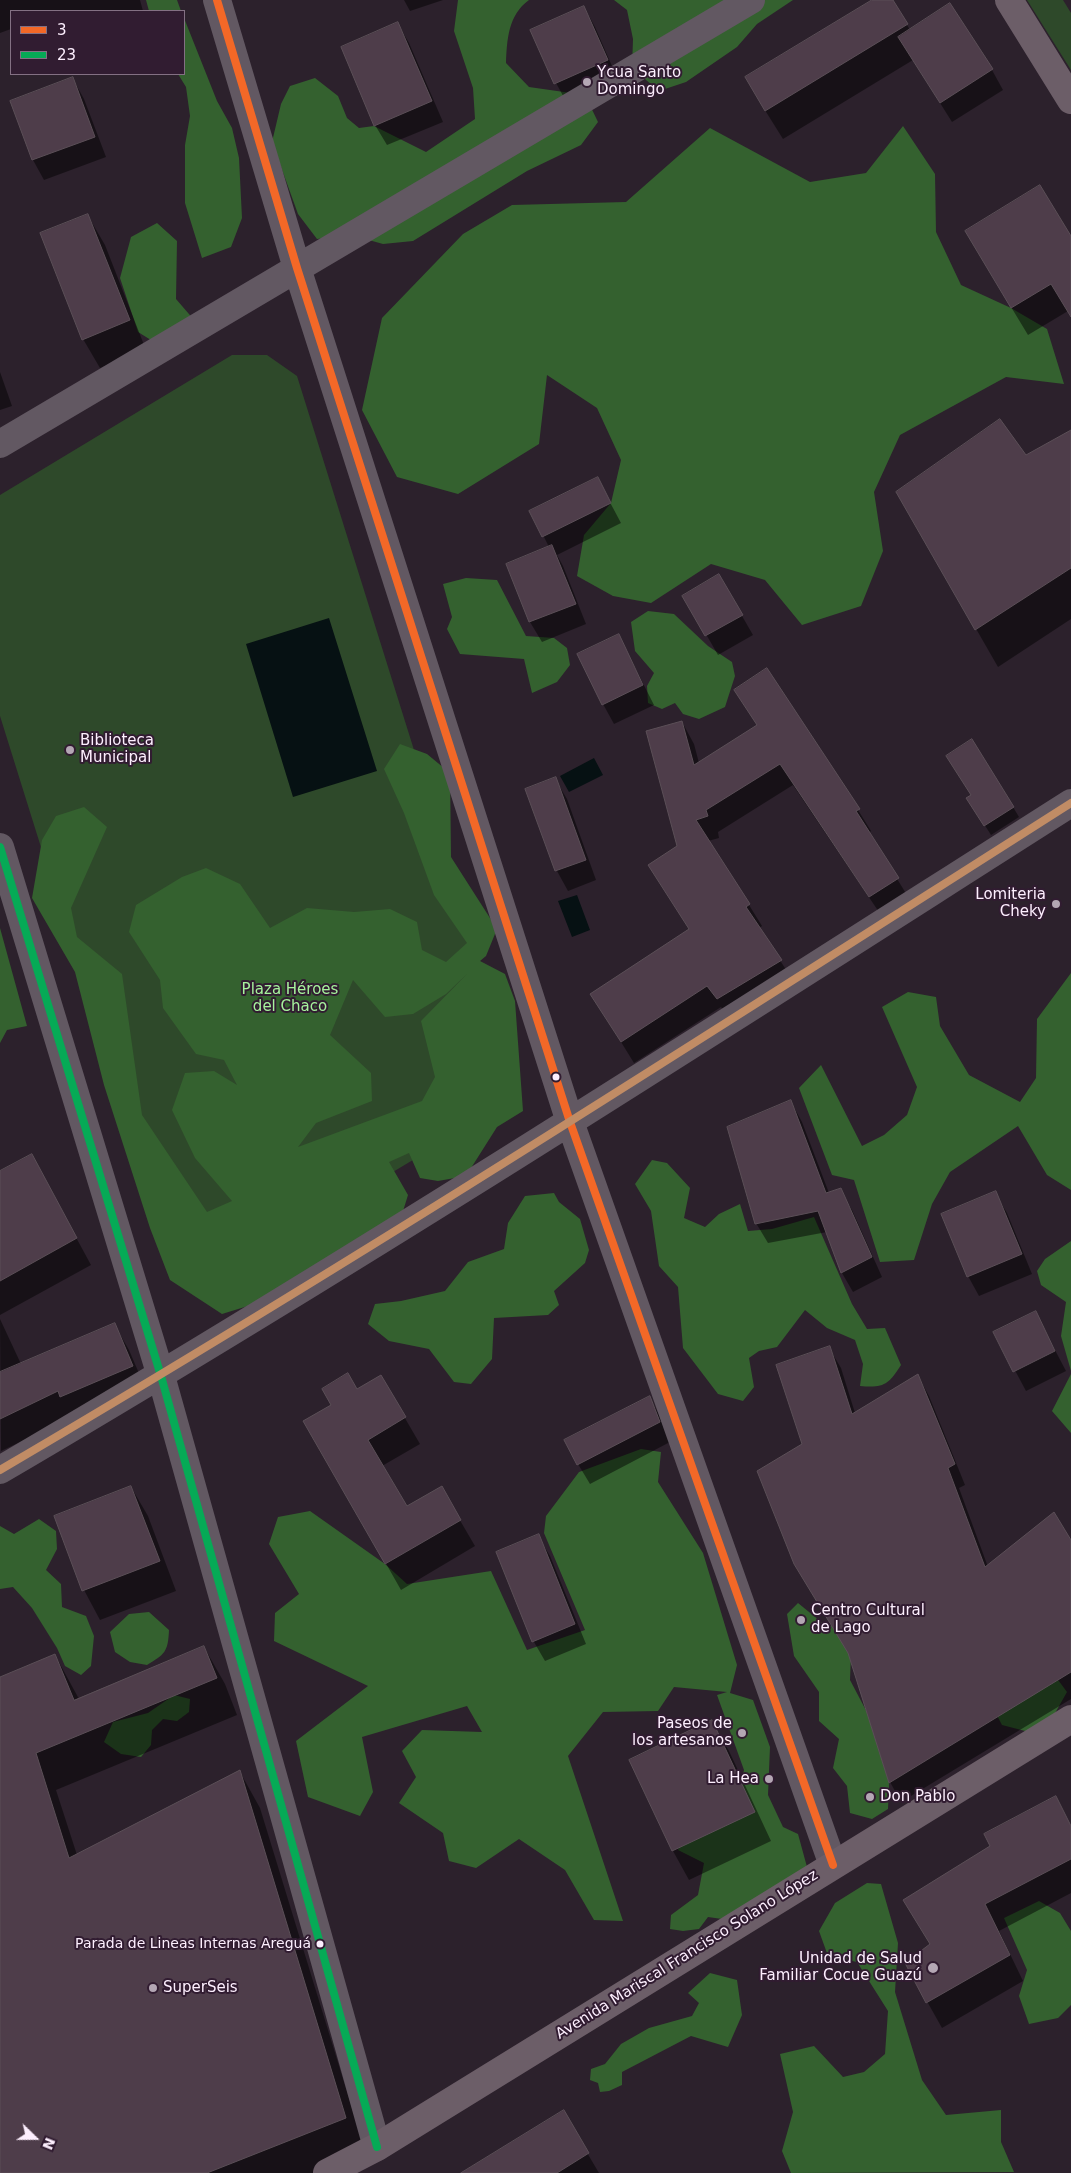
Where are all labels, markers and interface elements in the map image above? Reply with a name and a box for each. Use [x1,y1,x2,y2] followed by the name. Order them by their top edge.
[10,10,185,75] legend
[57,21,67,39] text: 3
[57,46,76,64] text: 23
[597,64,681,99] place label: Ycua Santo Domingo
[581,76,593,88] marker: Ycua Santo Domingo
[80,732,154,767] place label: Biblioteca Municipal
[64,744,76,756] marker: Biblioteca Municipal
[975,886,1046,921] place label: Lomiteria Cheky
[1050,898,1062,910] marker: Lomiteria Cheky
[242,981,338,1016] park label: Plaza Héroes del Chaco
[551,1072,561,1082] unlabelled marker
[811,1602,925,1637] place label: Centro Cultural de Lago
[795,1614,807,1626] marker: Centro Cultural de Lago
[632,1715,732,1750] place label: Paseos de los artesanos
[736,1727,748,1739] marker: Paseos de los artesanos
[707,1770,759,1788] place label: La Hea
[763,1773,775,1785] marker: La Hea
[880,1788,955,1806] place label: Don Pablo
[864,1791,876,1803] marker: Don Pablo
[553,1866,821,2044] street label: Avenida Mariscal Francisco Solano López
[75,1936,311,1952] place label: Parada de Lineas Internas Areguá
[315,1939,325,1949] marker: Parada de Lineas Internas Areguá
[759,1950,922,1985] place label: Unidad de Salud Familiar Cocue Guazú
[926,1961,940,1975] marker: Unidad de Salud Familiar Cocue Guazú
[163,1979,238,1997] place label: SuperSeis
[147,1982,159,1994] marker: SuperSeis
[10,2113,60,2163] north arrow
[39,2135,59,2152] text: N

